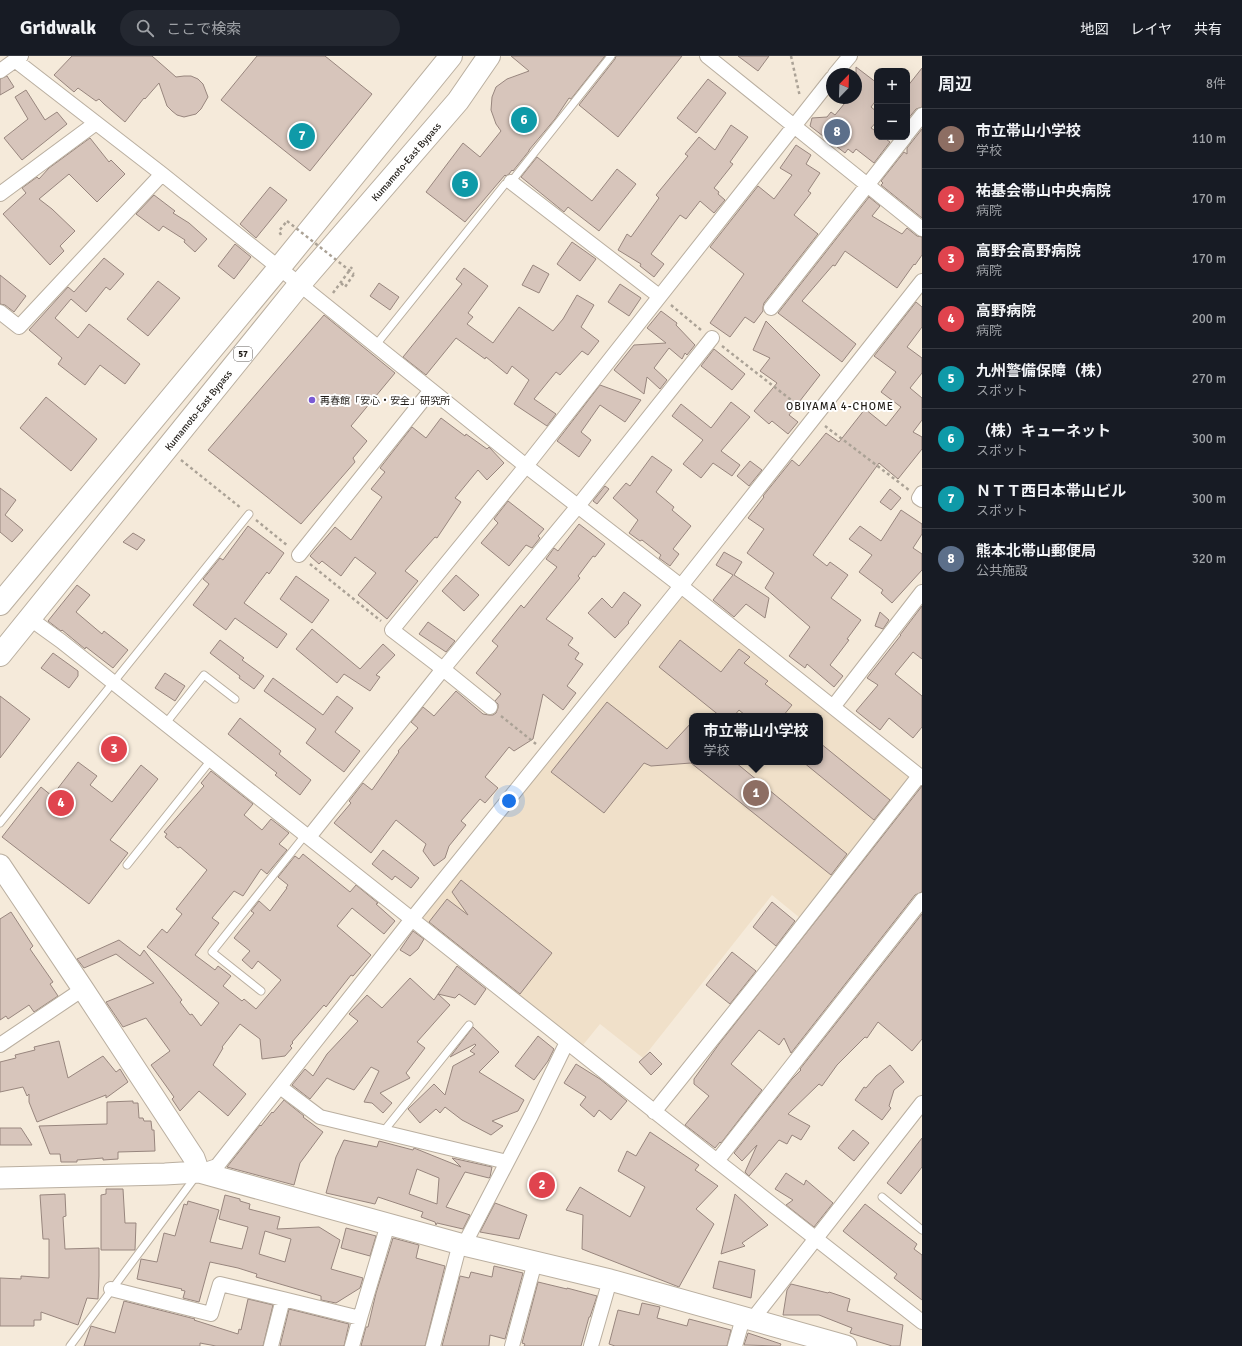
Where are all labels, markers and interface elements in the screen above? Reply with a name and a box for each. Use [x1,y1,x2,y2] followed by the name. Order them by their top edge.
[120,10,400,46] search box
[20,16,96,40] text: Gridwalk
[134,17,156,39] icon: search
[166,20,241,38] text: ここで検索
[1080,21,1108,38] text: 地図
[1130,21,1172,38] text: レイヤ
[1194,21,1222,38] text: 共有
[826,68,862,104] north arrow
[874,68,910,140] map controls
[874,68,910,104] button: +
[938,74,972,95] text: 周辺
[1206,76,1226,92] text: 8件
[874,104,910,140] button: −
[511,105,537,135] pin: 6
[824,117,850,147] pin: 8
[369,120,444,204] street label: Kumamoto-East Bypass
[289,121,315,151] pin: 7
[976,122,1081,140] text: 市立帯山小学校
[947,131,955,147] text: 1
[1192,131,1226,147] text: 110 m
[976,143,1002,159] text: 学校
[452,169,478,199] pin: 5
[976,182,1111,200] text: 祐基会帯山中央病院
[947,191,955,207] text: 2
[1192,191,1226,207] text: 170 m
[976,203,1002,219] text: 病院
[976,242,1081,260] text: 高野会高野病院
[947,251,955,267] text: 3
[1192,251,1226,267] text: 170 m
[976,263,1002,279] text: 病院
[976,302,1036,320] text: 高野病院
[947,311,955,327] text: 4
[1192,311,1226,327] text: 200 m
[976,323,1002,339] text: 病院
[234,347,252,361] road number: 57
[976,362,1111,380] text: 九州警備保障（株）
[163,367,235,453] street label: Kumamoto-East Bypass
[947,371,955,387] text: 5
[1192,371,1226,387] text: 270 m
[976,383,1028,399] text: スポット
[307,395,317,405] marker: 再春館「安心・安全」研究所
[320,395,450,407] place label: 再春館「安心・安全」研究所
[786,400,894,413] district label: OBIYAMA 4-CHOME
[976,422,1111,440] text: （株）キューネット
[947,431,955,447] text: 6
[1192,431,1226,447] text: 300 m
[976,443,1028,459] text: スポット
[976,482,1126,500] text: ＮＴＴ西日本帯山ビル
[947,491,955,507] text: 7
[1192,491,1226,507] text: 300 m
[976,503,1028,519] text: スポット
[976,542,1096,560] text: 熊本北帯山郵便局
[947,551,955,567] text: 8
[1192,551,1226,567] text: 320 m
[976,563,1028,579] text: 公共施設
[689,713,823,765] popup
[703,722,809,740] text: 市立帯山小学校
[101,734,127,764] pin: 3
[703,743,730,759] text: 学校
[743,778,769,808] pin: 1
[48,788,74,818] pin: 4
[499,791,519,811] your location
[529,1170,555,1200] pin: 2

